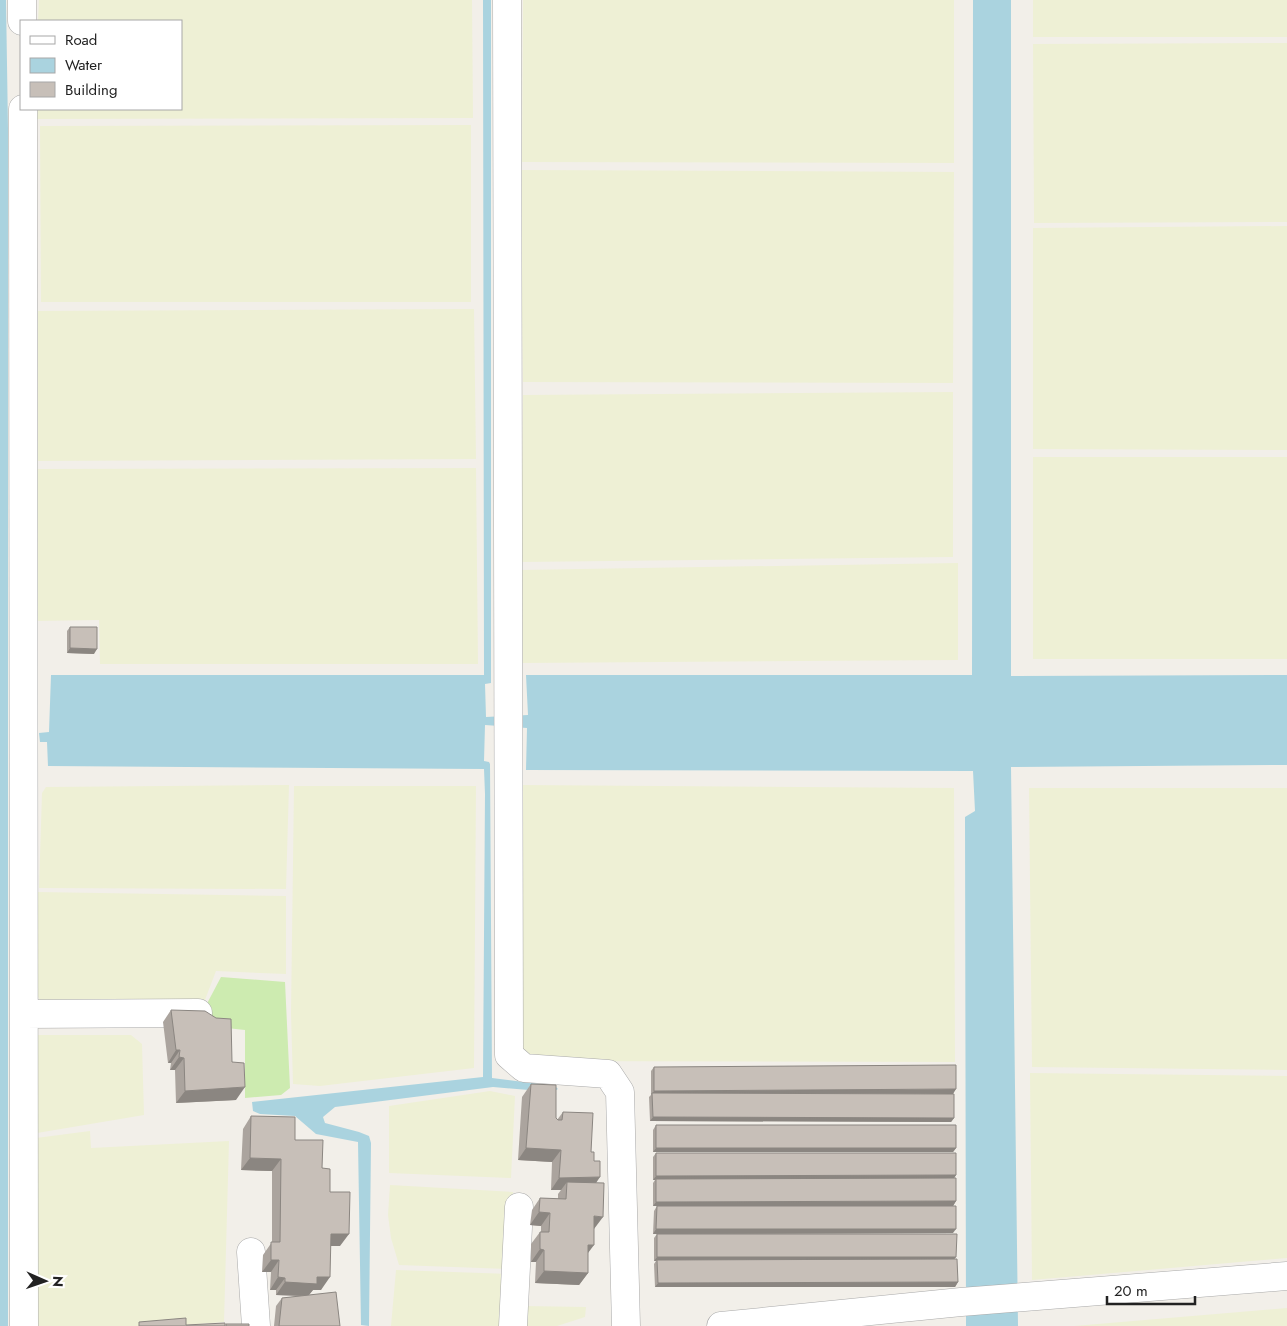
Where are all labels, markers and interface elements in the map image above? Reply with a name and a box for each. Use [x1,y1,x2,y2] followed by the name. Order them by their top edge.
[20,20,182,110] legend
[65,29,97,51] text: Road
[65,54,103,76] text: Water
[65,79,117,101] text: Building
[20,1256,70,1306] north arrow
[1107,1274,1194,1306] scale bar
[48,1276,68,1287] text: N
[1114,1280,1148,1302] text: 20 m

